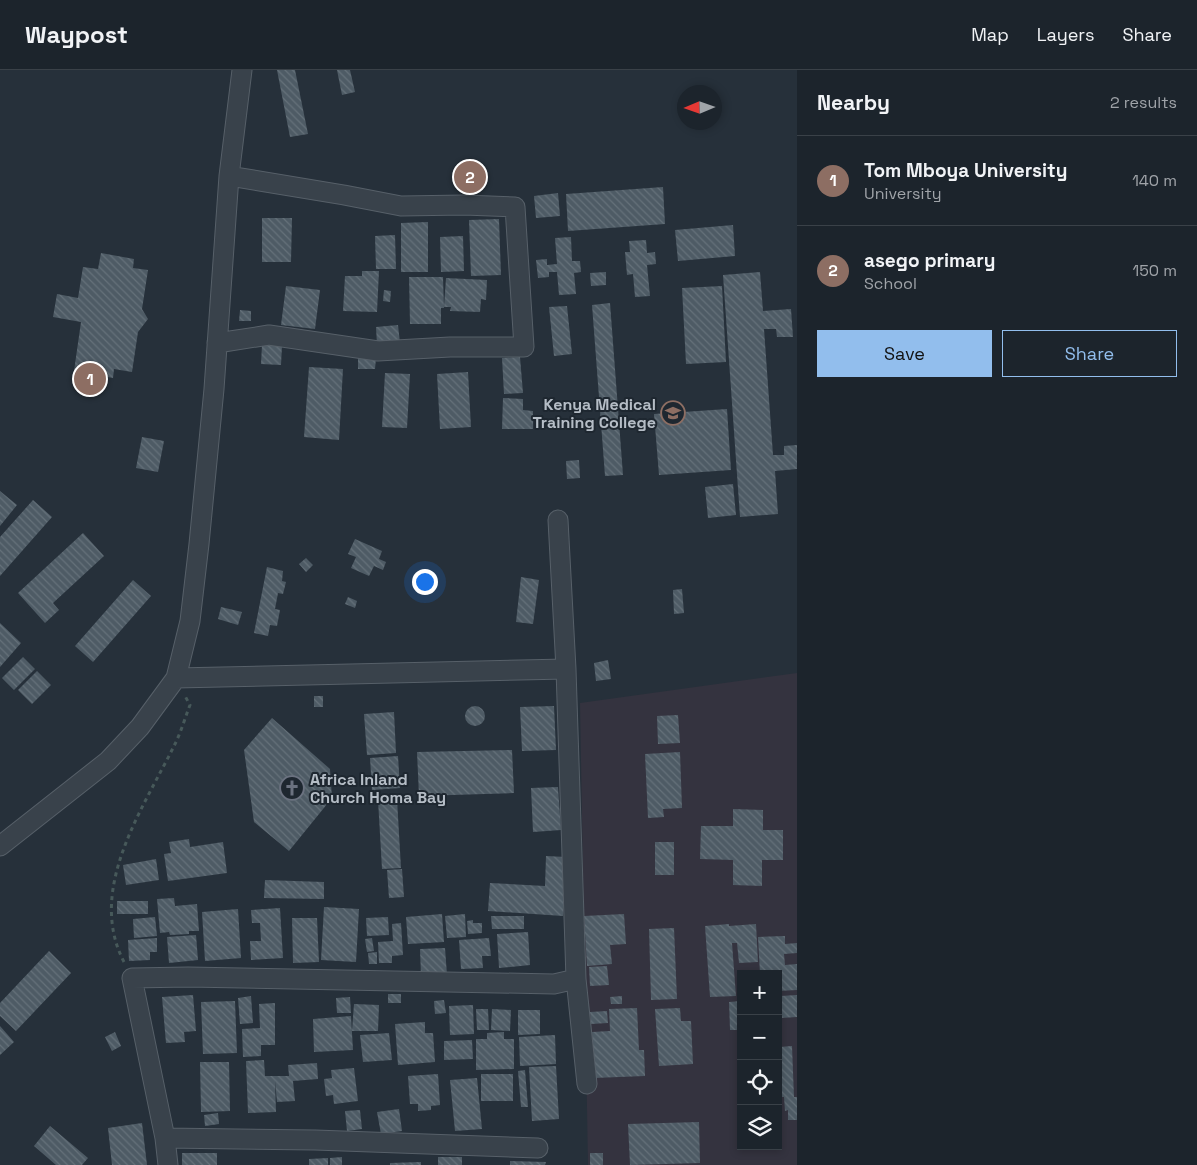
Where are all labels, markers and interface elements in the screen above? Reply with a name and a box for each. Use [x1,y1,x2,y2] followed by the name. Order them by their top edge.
[25,19,128,50] text: Waypost
[971,23,1009,46] text: Map
[1037,23,1094,46] text: Layers
[1122,23,1172,46] text: Share
[677,85,722,130] north arrow
[817,89,890,116] text: Nearby
[1110,92,1177,113] text: 2 results
[454,158,486,196] pin: 2
[864,158,1067,183] text: Tom Mboya University
[829,170,837,191] text: 1
[1132,170,1177,191] text: 140 m
[864,183,942,204] text: University
[864,248,996,273] text: asego primary
[828,260,838,281] text: 2
[1133,260,1177,281] text: 150 m
[864,273,917,294] text: School
[817,330,992,377] button: Save
[1002,330,1177,377] button: Share
[74,360,106,398] pin: 1
[533,394,656,433] place label: Kenya Medical Training College
[660,400,686,426] school or university icon: Kenya Medical Training College
[412,569,438,595] your location
[310,769,446,808] place label: Africa Inland Church Homa Bay
[279,775,305,801] church icon: Africa Inland Church Homa Bay
[737,970,782,1150] map controls
[737,970,782,1015] button: +
[737,1015,782,1060] button: −
[737,1060,782,1105] button: locate
[737,1105,782,1150] button: layers

